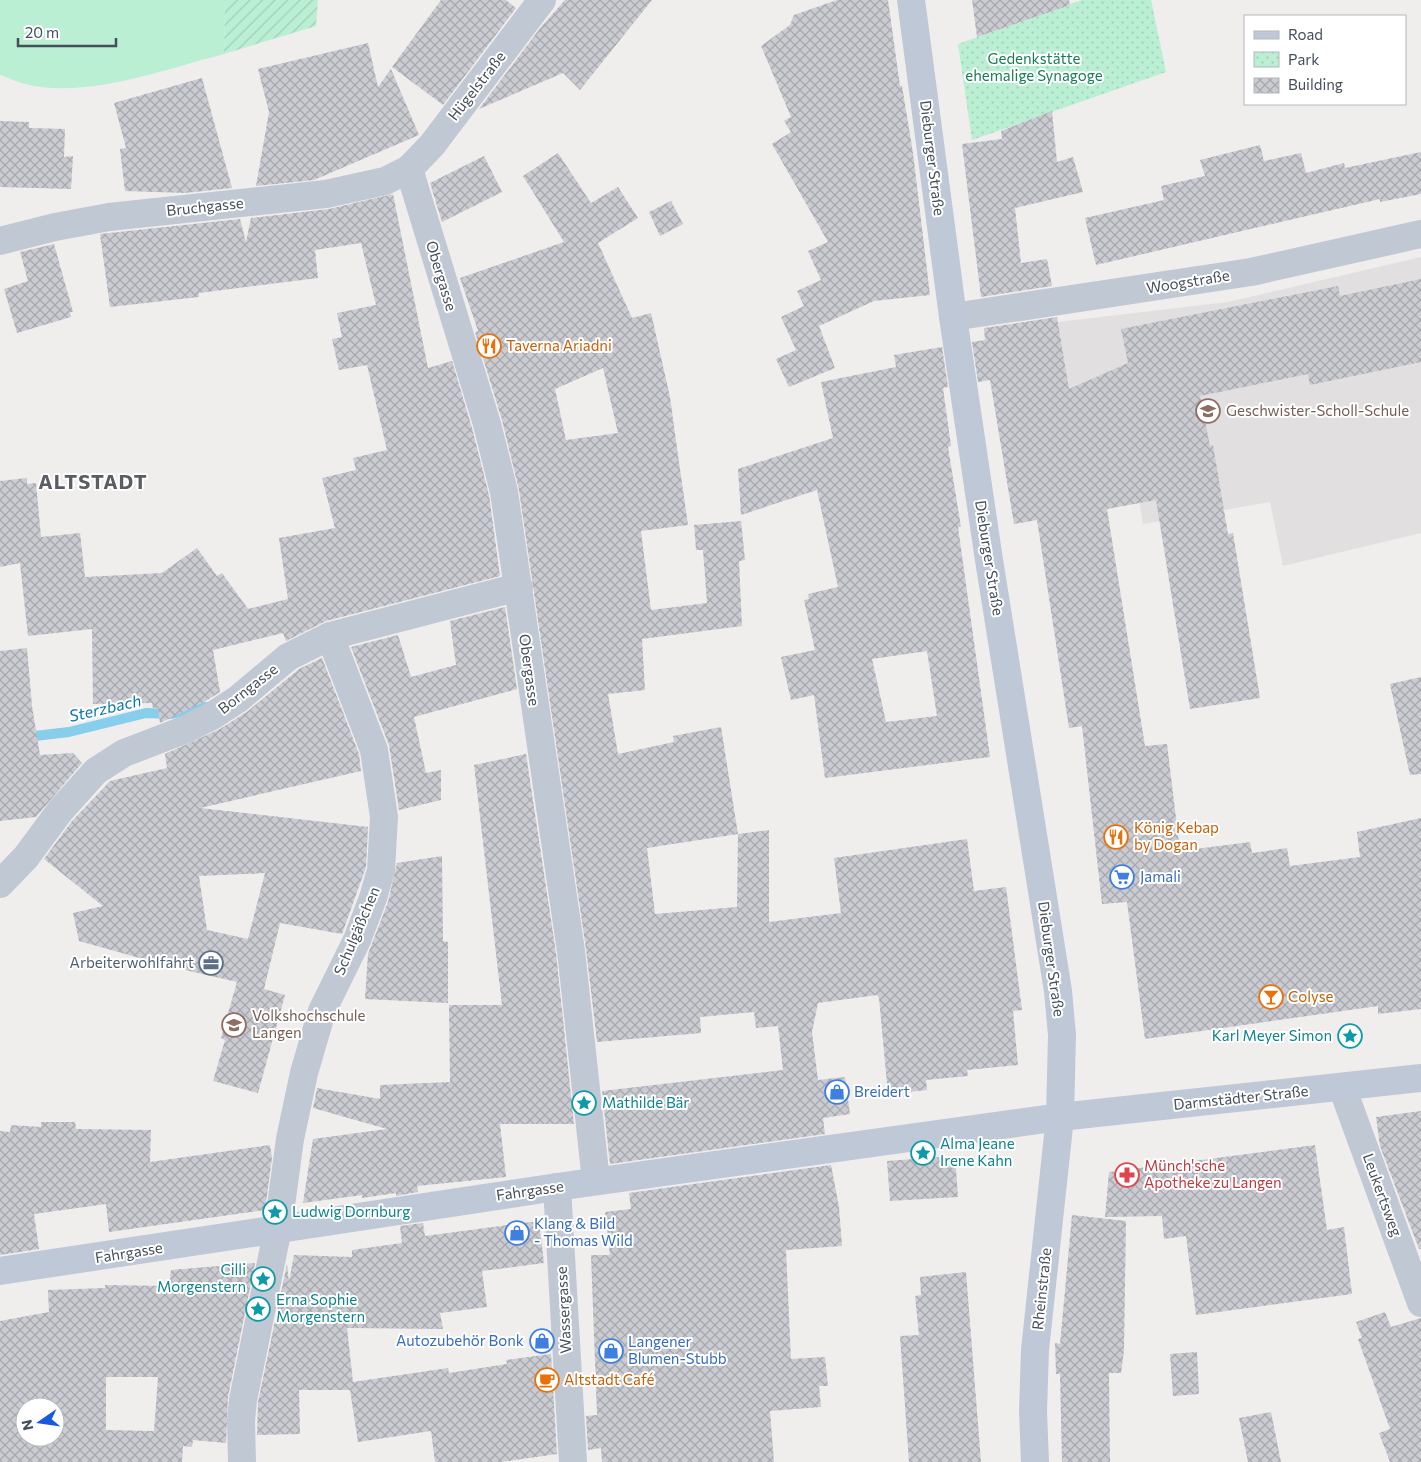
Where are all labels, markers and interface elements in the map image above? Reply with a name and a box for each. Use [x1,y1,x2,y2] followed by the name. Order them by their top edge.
[18,15,115,47] scale bar
[1244,15,1406,105] legend
[25,23,59,41] text: 20 m
[1288,25,1323,43] text: Road
[444,47,509,124] street label: Hügelstraße
[965,49,1103,84] park label: Gedenkstätte ehemalige Synagoge
[1288,50,1319,68] text: Park
[1288,75,1343,93] text: Building
[917,99,949,217] street label: Dieburger Straße
[165,193,244,219] street label: Bruchgasse
[423,238,461,313] street label: Obergasse
[1145,266,1231,296] street label: Woogstraße
[476,333,502,359] restaurant icon: Taverna Ariadni
[506,336,612,354] place label: Taverna Ariadni
[1195,398,1221,424] school or university icon: Geschwister-Scholl-Schule
[1226,401,1409,419] place label: Geschwister-Scholl-Schule
[38,469,148,493] district label: ALTSTADT
[972,499,1008,617] street label: Dieburger Straße
[516,633,544,707] street label: Obergasse
[214,659,281,717] street label: Borngasse
[67,690,143,725] water label: Sterzbach
[1134,818,1219,853] place label: König Kebap by Dogan
[1103,824,1129,850] restaurant icon: König Kebap by Dogan
[1109,864,1135,890] supermarket icon: Jamali
[1140,867,1181,885] place label: Jamali
[329,884,383,978] street label: Schulgäßchen
[1035,900,1069,1018] street label: Dieburger Straße
[198,950,224,976] office icon: Arbeiterwohlfahrt
[70,953,194,971] place label: Arbeiterwohlfahrt
[1258,984,1284,1010] bar icon: Colyse
[1288,987,1334,1005] place label: Colyse
[252,1006,366,1041] place label: Volkshochschule Langen
[221,1012,247,1038] school or university icon: Volkshochschule Langen
[1337,1023,1363,1049] place icon: Karl Meyer Simon
[1212,1026,1332,1044] place label: Karl Meyer Simon
[824,1079,850,1105] shop icon: Breidert
[1172,1081,1309,1113] street label: Darmstädter Straße
[854,1082,910,1100] place label: Breidert
[571,1090,597,1116] place icon: Mathilde Bär
[602,1093,689,1111] place label: Mathilde Bär
[940,1134,1015,1169] place label: Alma Jeane Irene Kahn
[910,1140,936,1166] place icon: Alma Jeane Irene Kahn
[1360,1151,1406,1239] street label: Leukertsweg
[1144,1156,1282,1191] place label: Münch'sche Apotheke zu Langen
[1114,1162,1140,1188] pharmacy icon: Münch'sche Apotheke zu Langen
[495,1176,565,1204] street label: Fahrgasse
[262,1199,288,1225] place icon: Ludwig Dornburg
[292,1202,410,1220] place label: Ludwig Dornburg
[534,1214,633,1249] place label: Klang & Bild - Thomas Wild
[504,1220,530,1246] shop icon: Klang & Bild - Thomas Wild
[94,1238,164,1266] street label: Fahrgasse
[1028,1247,1054,1331] street label: Rheinstraße
[157,1260,246,1295] place label: Cilli Morgenstern
[250,1266,276,1292] place icon: Cilli Morgenstern
[552,1266,574,1354] street label: Wassergasse
[276,1290,365,1325] place label: Erna Sophie Morgenstern
[245,1296,271,1322] place icon: Erna Sophie Morgenstern
[529,1328,555,1354] shop icon: Autozubehör Bonk
[396,1331,524,1349] place label: Autozubehör Bonk
[628,1332,727,1367] place label: Langener Blumen-Stubb
[598,1338,624,1364] shop icon: Langener Blumen-Stubb
[534,1367,560,1393] cafe icon: Altstadt Café
[564,1370,654,1388] place label: Altstadt Café
[15,1397,65,1447] north arrow
[17,1418,36,1432] text: N

